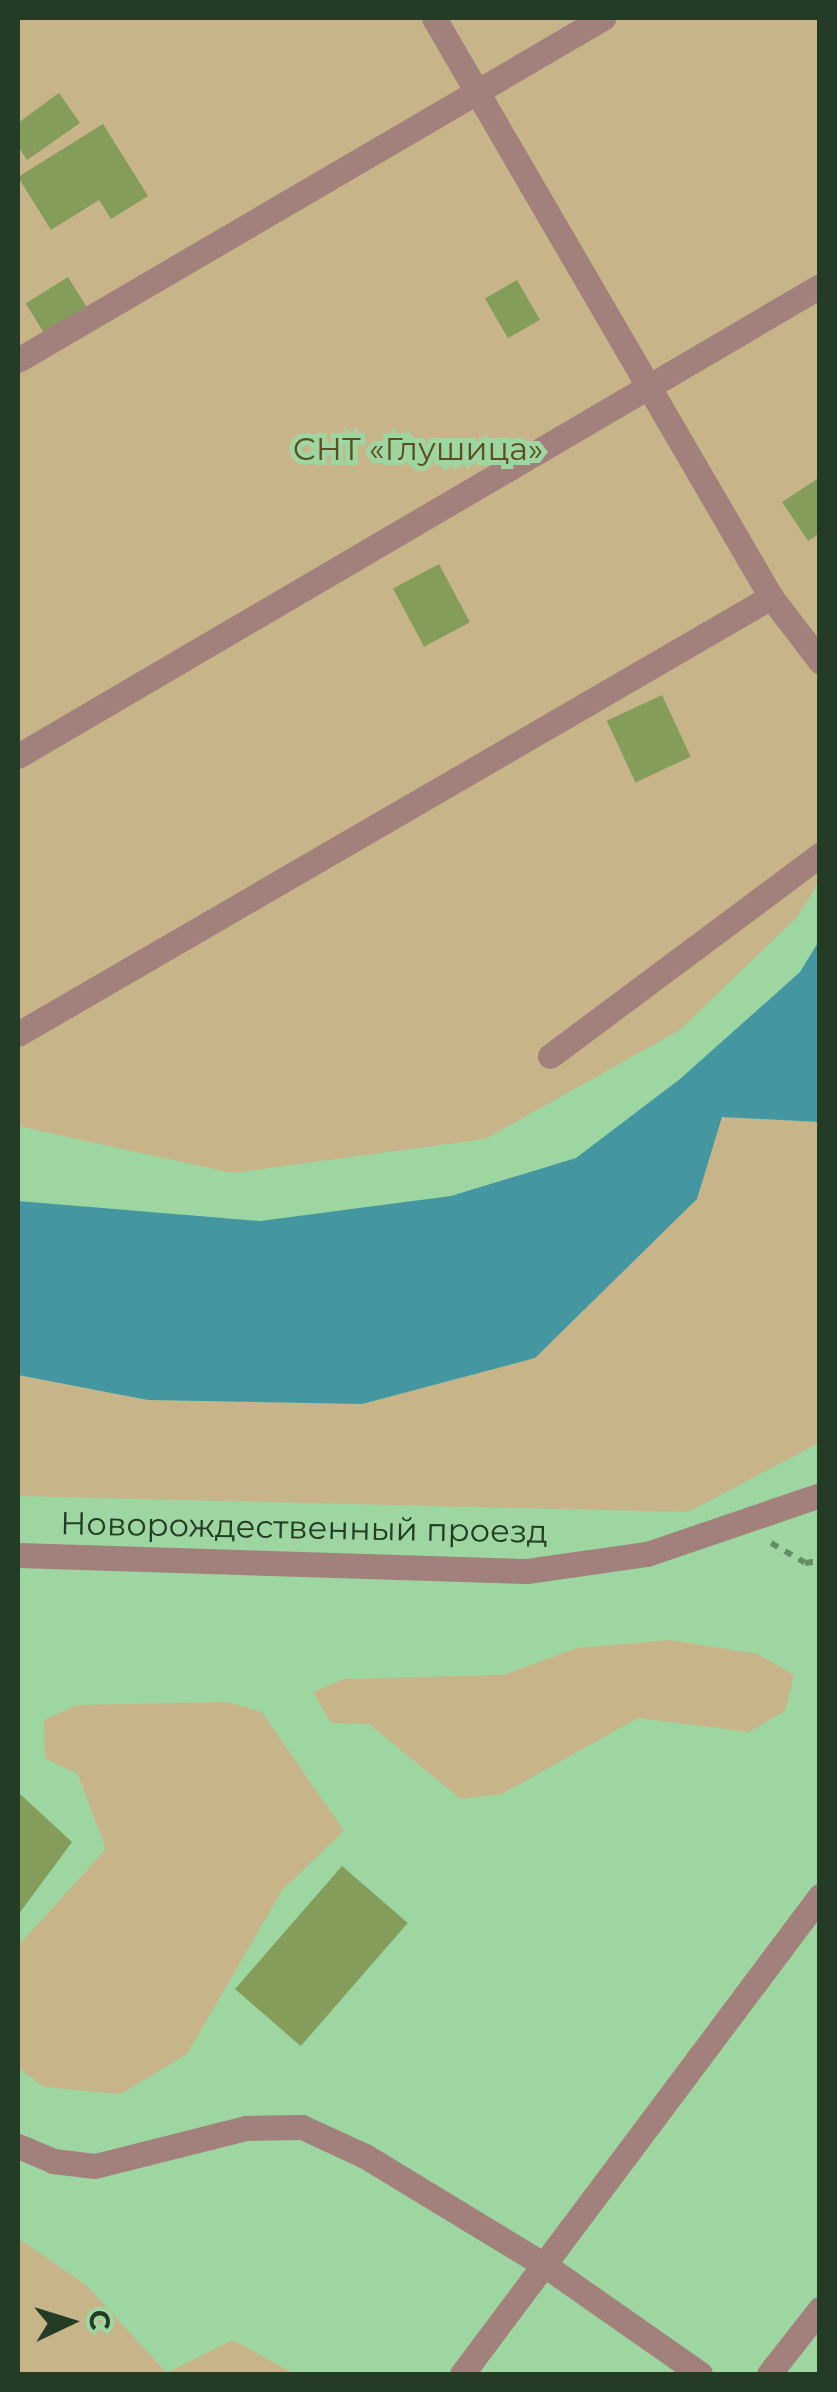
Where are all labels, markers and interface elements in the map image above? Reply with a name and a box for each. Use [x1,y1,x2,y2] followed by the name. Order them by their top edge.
[293,430,543,468] park label: СНТ «Глушица»
[60,1505,548,1551] street label: Новорождественный проезд
[20,2272,120,2372] north arrow
[82,2309,118,2331] text: С

